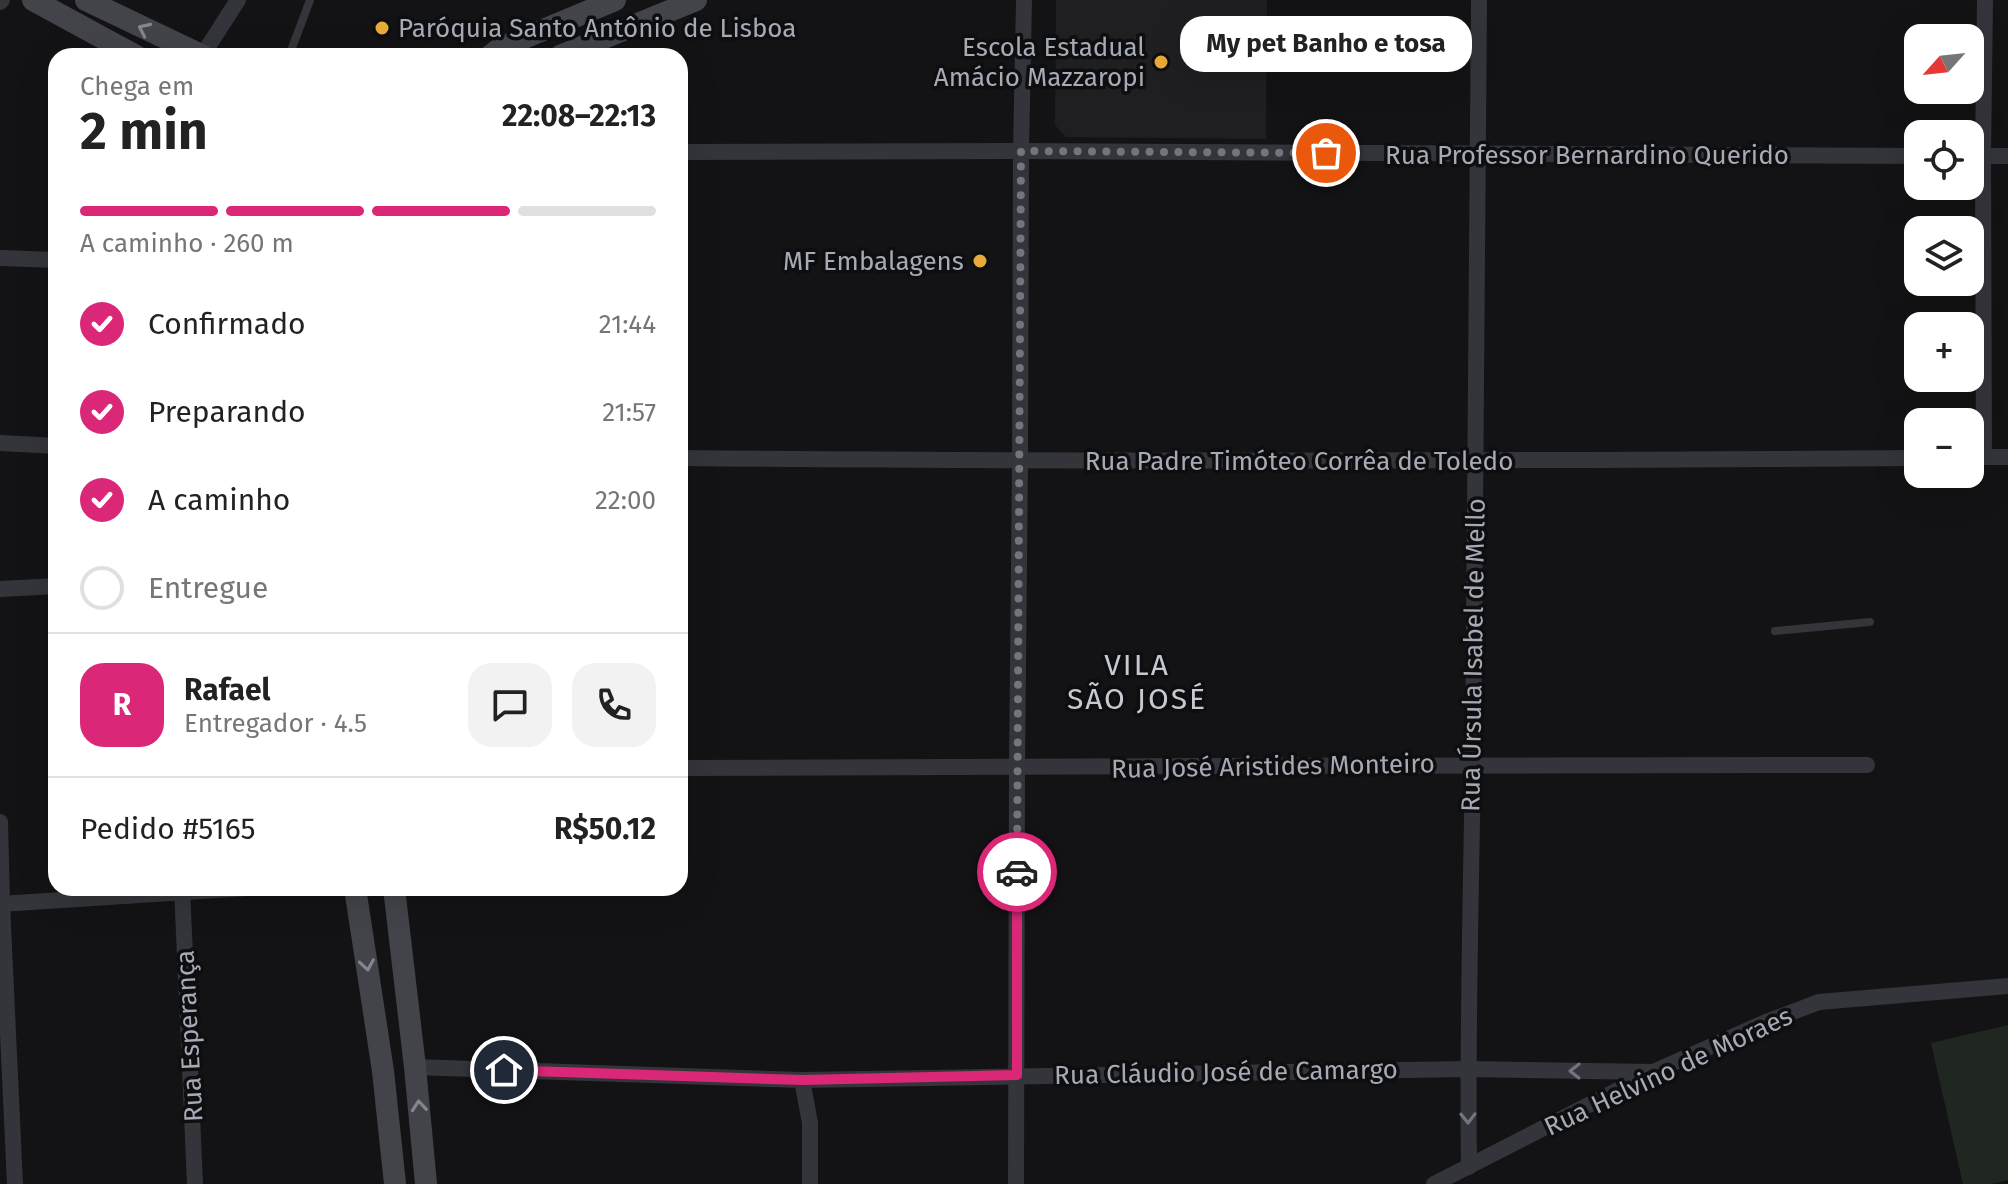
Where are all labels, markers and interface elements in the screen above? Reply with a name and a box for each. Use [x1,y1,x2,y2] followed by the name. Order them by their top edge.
[398,13,796,44] place label: Paróquia Santo Antônio de Lisboa
[1180,17,1472,73] callout: My pet Banho e tosa
[373,19,391,37] marker: Paróquia Santo Antônio de Lisboa
[138,23,152,39] one-way arrow
[1904,24,1984,104] north arrow
[1904,24,1984,488] map controls
[1206,28,1446,59] text: My pet Banho e tosa
[934,32,1145,93] place label: Escola Estadual Amácio Mazzaropi
[1152,53,1170,71] marker: Escola Estadual Amácio Mazzaropi
[80,71,194,102] text: Chega em
[502,98,656,134] text: 22:08–22:13
[80,100,208,163] text: 2 min
[1292,119,1360,187] pin
[1904,120,1984,200] button: locate
[1304,131,1348,175] icon: bag
[1385,140,1789,171] street label: Rua Professor Bernardino Querido
[1904,216,1984,296] button: layers
[80,228,294,259] text: A caminho · 260 m
[783,246,964,277] place label: MF Embalagens
[971,252,989,270] marker: MF Embalagens
[80,302,124,346] icon: check
[148,306,306,342] text: Confirmado
[599,309,656,340] text: 21:44
[1904,312,1984,392] button: +
[80,390,124,434] icon: check
[148,394,306,430] text: Preparando
[602,397,656,428] text: 21:57
[1904,408,1984,488] button: −
[1085,446,1513,477] street label: Rua Padre Timóteo Corrêa de Toledo
[80,478,124,522] icon: check
[148,482,290,518] text: A caminho
[595,485,656,516] text: 22:00
[1455,498,1492,812] street label: Rua Úrsula Isabel de Mello
[148,570,268,606] text: Entregue
[1067,647,1207,717] district label: VILA SÃO JOSÉ
[468,663,552,747] button: chat
[572,663,656,747] button: phone
[184,672,271,708] text: Rafael
[113,687,131,723] text: R
[184,708,367,739] text: Entregador · 4.5
[1111,748,1435,785] street label: Rua José Aristides Monteiro
[80,811,256,847] text: Pedido #5165
[554,811,656,847] text: R$50.12
[977,832,1057,912] courier
[995,850,1039,894] icon: car
[170,949,209,1123] street label: Rua Esperança
[358,958,375,972] one-way arrow
[1539,1000,1797,1143] street label: Rua Helvino de Moraes
[470,1036,538,1104] pin
[482,1048,526,1092] icon: home
[1054,1054,1398,1091] street label: Rua Cláudio José de Camargo
[1568,1062,1581,1080] one-way arrow
[410,1099,427,1112] one-way arrow
[1459,1112,1477,1125] one-way arrow

